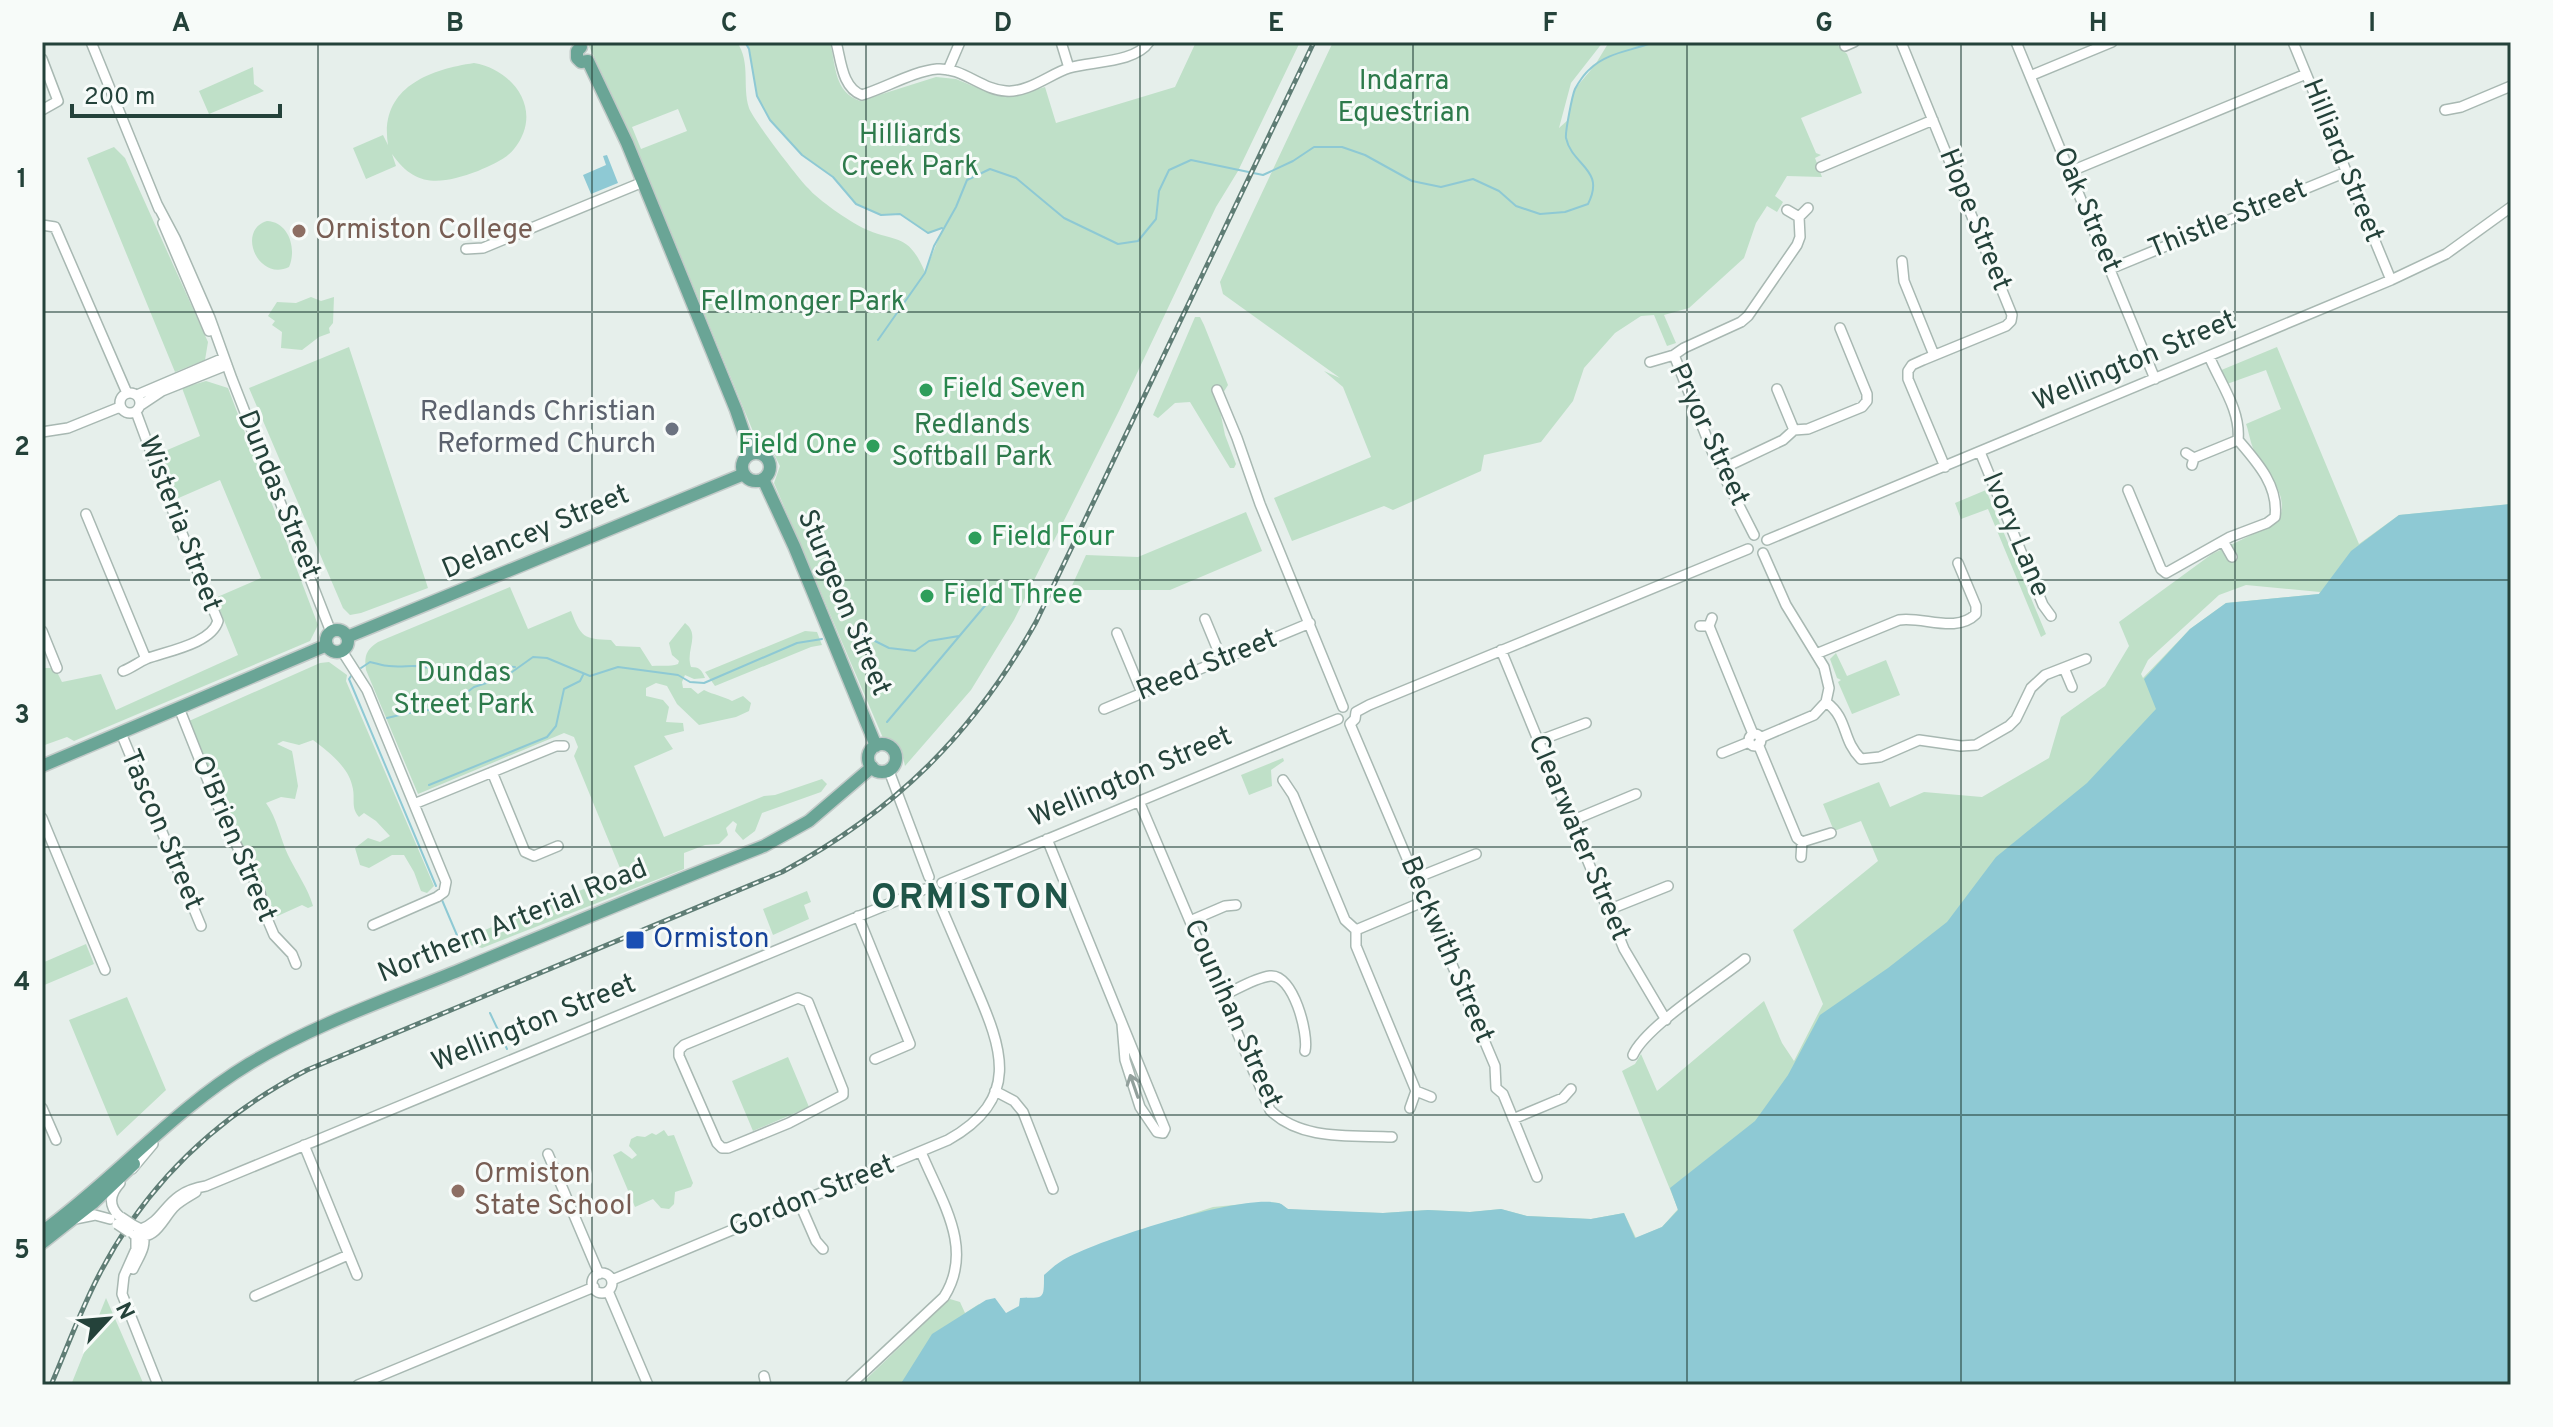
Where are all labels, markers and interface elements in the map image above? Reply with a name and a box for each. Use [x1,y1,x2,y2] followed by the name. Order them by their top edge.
[172,8,190,41] text: A
[446,8,464,41] text: B
[721,8,737,41] text: C
[994,8,1012,41] text: D
[1268,8,1284,41] text: E
[1543,8,1558,41] text: F
[1815,8,1833,41] text: G
[2089,8,2107,41] text: H
[2368,8,2376,41] text: I
[1338,64,1471,132] park label: Indarra Equestrian
[72,68,280,118] scale bar
[2293,74,2391,248] street label: Hilliard Street
[84,83,155,113] text: 200 m
[841,118,979,186] park label: Hilliards Creek Park
[2043,142,2129,278] street label: Oak Street
[1929,144,2019,296] street label: Hope Street
[17,164,27,197] text: 1
[2143,172,2313,268] street label: Thistle Street
[315,213,533,249] place label: Ormiston College
[290,222,308,240] marker: Ormiston College
[700,285,906,321] park label: Fellmonger Park
[2028,303,2242,421] street label: Wellington Street
[1659,358,1757,512] street label: Pryor Street
[942,372,1086,408] place label: Field Seven
[917,381,935,399] marker: Field Seven
[420,395,656,463] place label: Redlands Christian Reformed Church
[228,406,328,584] street label: Dundas Street
[891,408,1053,476] park label: Redlands Softball Park
[663,420,681,438] marker: Redlands Christian Reformed Church
[738,428,857,464] place label: Field One
[129,431,229,617] street label: Wisteria Street
[14,432,30,465] text: 2
[864,437,882,455] marker: Field One
[1973,467,2057,603] street label: Ivory Lane
[437,477,635,589] street label: Delancey Street
[788,505,898,701] street label: Sturgeon Street
[991,520,1115,556] place label: Field Four
[966,529,984,547] marker: Field Four
[943,578,1083,614] place label: Field Three
[918,587,936,605] marker: Field Three
[1131,622,1283,710] street label: Reed Street
[393,656,535,724] park label: Dundas Street Park
[14,700,30,733] text: 3
[1024,719,1238,837] street label: Wellington Street
[1518,729,1638,947] street label: Clearwater Street
[111,744,211,916] street label: Tascon Street
[182,750,284,928] street label: O'Brien Street
[373,851,653,993] street label: Northern Arterial Road
[1391,851,1501,1049] street label: Beckwith Street
[871,876,1071,922] district label: ORMISTON
[1174,914,1290,1114] street label: Counihan Street
[653,922,770,958] place label: Ormiston
[624,929,646,951] marker: Ormiston
[14,967,30,1000] text: 4
[427,967,641,1081] street label: Wellington Street
[1126,1073,1141,1098] one-way arrow
[724,1147,900,1247] street label: Gordon Street
[474,1157,633,1225] place label: Ormiston State School
[449,1182,467,1200] marker: Ormiston State School
[14,1235,30,1268] text: 5
[68,1279,148,1359] north arrow
[108,1298,139,1324] text: N

